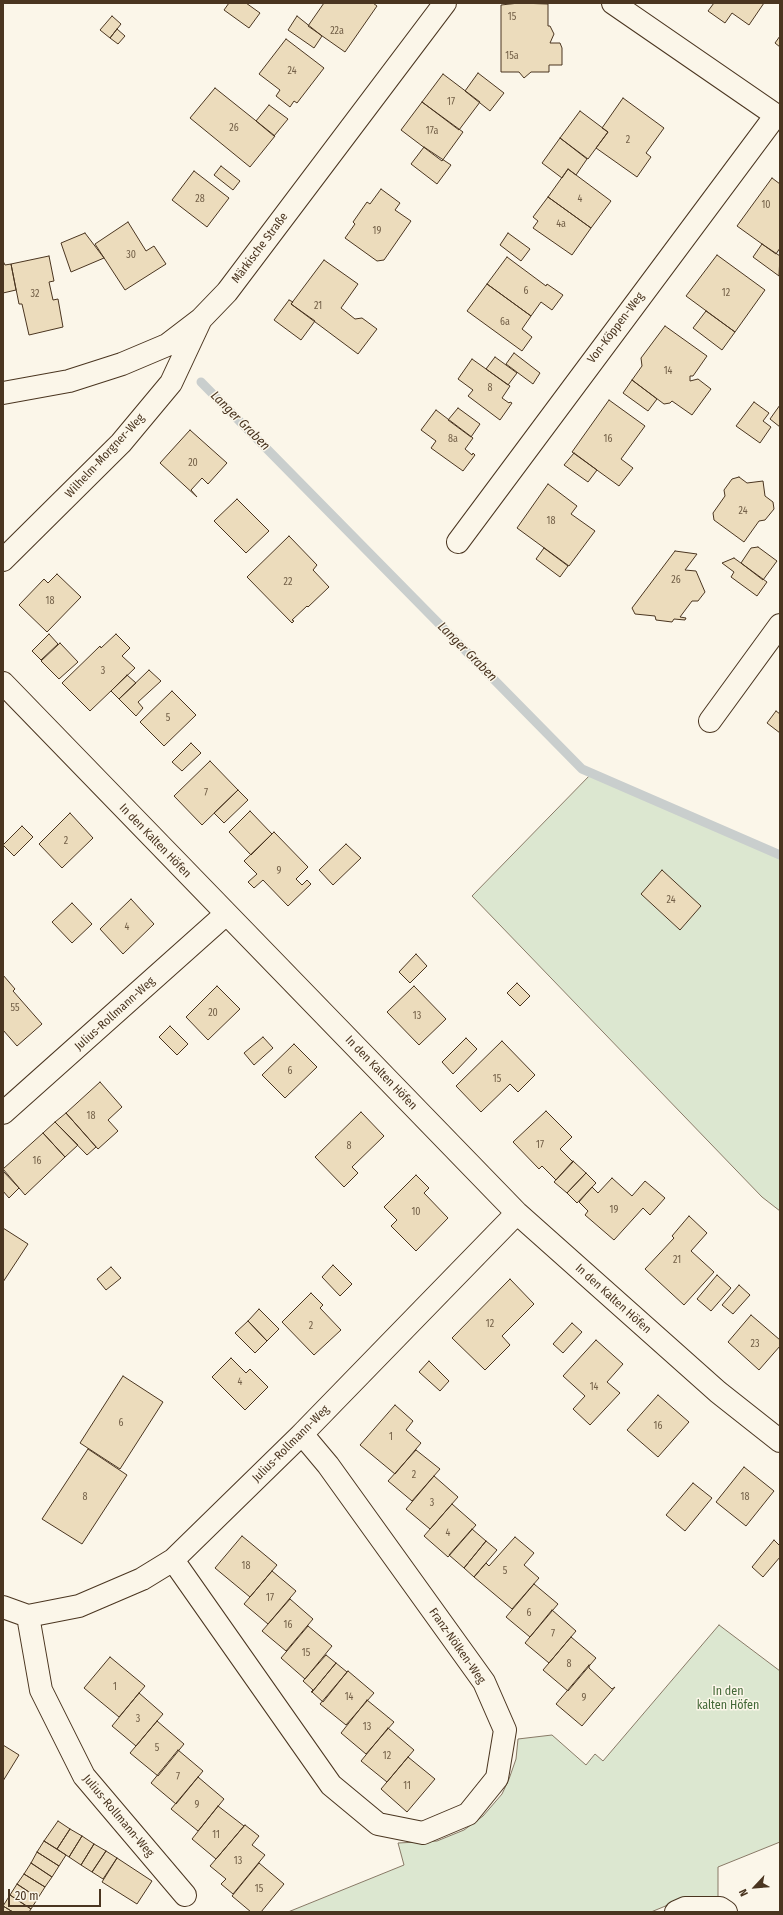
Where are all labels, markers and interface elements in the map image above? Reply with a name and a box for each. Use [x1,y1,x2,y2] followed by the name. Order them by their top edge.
[508,11,516,23] house number: 15
[330,25,344,37] house number: 22a
[505,50,519,62] house number: 15a
[287,65,297,77] house number: 24
[447,96,455,108] house number: 17
[229,122,239,134] house number: 26
[426,125,438,137] house number: 17a
[626,134,630,146] house number: 2
[195,193,205,205] house number: 28
[578,193,582,205] house number: 4
[761,199,771,211] house number: 10
[229,210,291,286] street label: Märkische Straße
[556,218,566,230] house number: 4a
[373,225,381,237] house number: 19
[126,249,136,261] house number: 30
[524,285,528,297] house number: 6
[722,287,730,299] house number: 12
[31,288,39,300] house number: 32
[585,290,647,366] street label: Von-Köppen-Weg
[314,300,322,312] house number: 21
[500,316,510,328] house number: 6a
[664,365,672,377] house number: 14
[488,382,492,394] house number: 8
[207,388,273,454] water label: Langer Graben
[62,411,148,501] street label: Wilhelm-Morgner-Weg
[448,433,458,445] house number: 8a
[604,433,612,445] house number: 16
[188,457,198,469] house number: 20
[738,505,748,517] house number: 24
[547,515,555,527] house number: 18
[671,574,681,586] house number: 26
[284,576,292,588] house number: 22
[46,595,54,607] house number: 18
[434,619,500,685] water label: Langer Graben
[101,665,105,677] house number: 3
[166,712,170,724] house number: 5
[204,787,208,799] house number: 7
[116,801,194,881] street label: In den Kalten Höfen
[64,835,68,847] house number: 2
[277,865,281,877] house number: 9
[666,894,676,906] house number: 24
[125,921,129,933] house number: 4
[72,974,158,1054] street label: Julius-Rollmann-Weg
[10,1002,20,1014] house number: 55
[208,1007,218,1019] house number: 20
[413,1010,421,1022] house number: 13
[342,1033,420,1113] street label: In den Kalten Höfen
[288,1065,292,1077] house number: 6
[493,1073,501,1085] house number: 15
[87,1110,95,1122] house number: 18
[536,1139,544,1151] house number: 17
[347,1140,351,1152] house number: 8
[33,1155,41,1167] house number: 16
[610,1204,618,1216] house number: 19
[411,1206,421,1218] house number: 10
[673,1254,681,1266] house number: 21
[572,1261,654,1337] street label: In den Kalten Höfen
[486,1318,494,1330] house number: 12
[309,1320,313,1332] house number: 2
[751,1338,759,1350] house number: 23
[238,1376,242,1388] house number: 4
[590,1381,598,1393] house number: 14
[249,1402,333,1486] street label: Julius-Rollmann-Weg
[119,1417,123,1429] house number: 6
[654,1420,662,1432] house number: 16
[389,1431,393,1443] house number: 1
[412,1469,416,1481] house number: 2
[83,1491,87,1503] house number: 8
[741,1491,749,1503] house number: 18
[430,1497,434,1509] house number: 3
[446,1527,450,1539] house number: 4
[242,1560,250,1572] house number: 18
[503,1565,507,1577] house number: 5
[266,1592,274,1604] house number: 17
[426,1605,488,1687] street label: Franz-Nölken-Weg
[527,1607,531,1619] house number: 6
[284,1619,292,1631] house number: 16
[551,1628,555,1640] house number: 7
[302,1647,310,1659] house number: 15
[567,1658,571,1670] house number: 8
[113,1681,117,1693] house number: 1
[697,1685,759,1713] park label: In den kalten Höfen
[345,1691,353,1703] house number: 14
[582,1692,586,1704] house number: 9
[136,1713,140,1725] house number: 3
[363,1721,371,1733] house number: 13
[155,1742,159,1754] house number: 5
[383,1750,391,1762] house number: 12
[176,1771,180,1783] house number: 7
[79,1772,157,1860] street label: Julius-Rollmann-Weg
[403,1780,411,1792] house number: 11
[195,1799,199,1811] house number: 9
[212,1829,220,1841] house number: 11
[234,1855,242,1867] house number: 13
[735,1867,775,1907] north arrow
[10,1881,103,1907] scale bar
[255,1883,263,1895] house number: 15
[736,1887,751,1898] text: N
[15,1889,39,1903] text: 20 m

